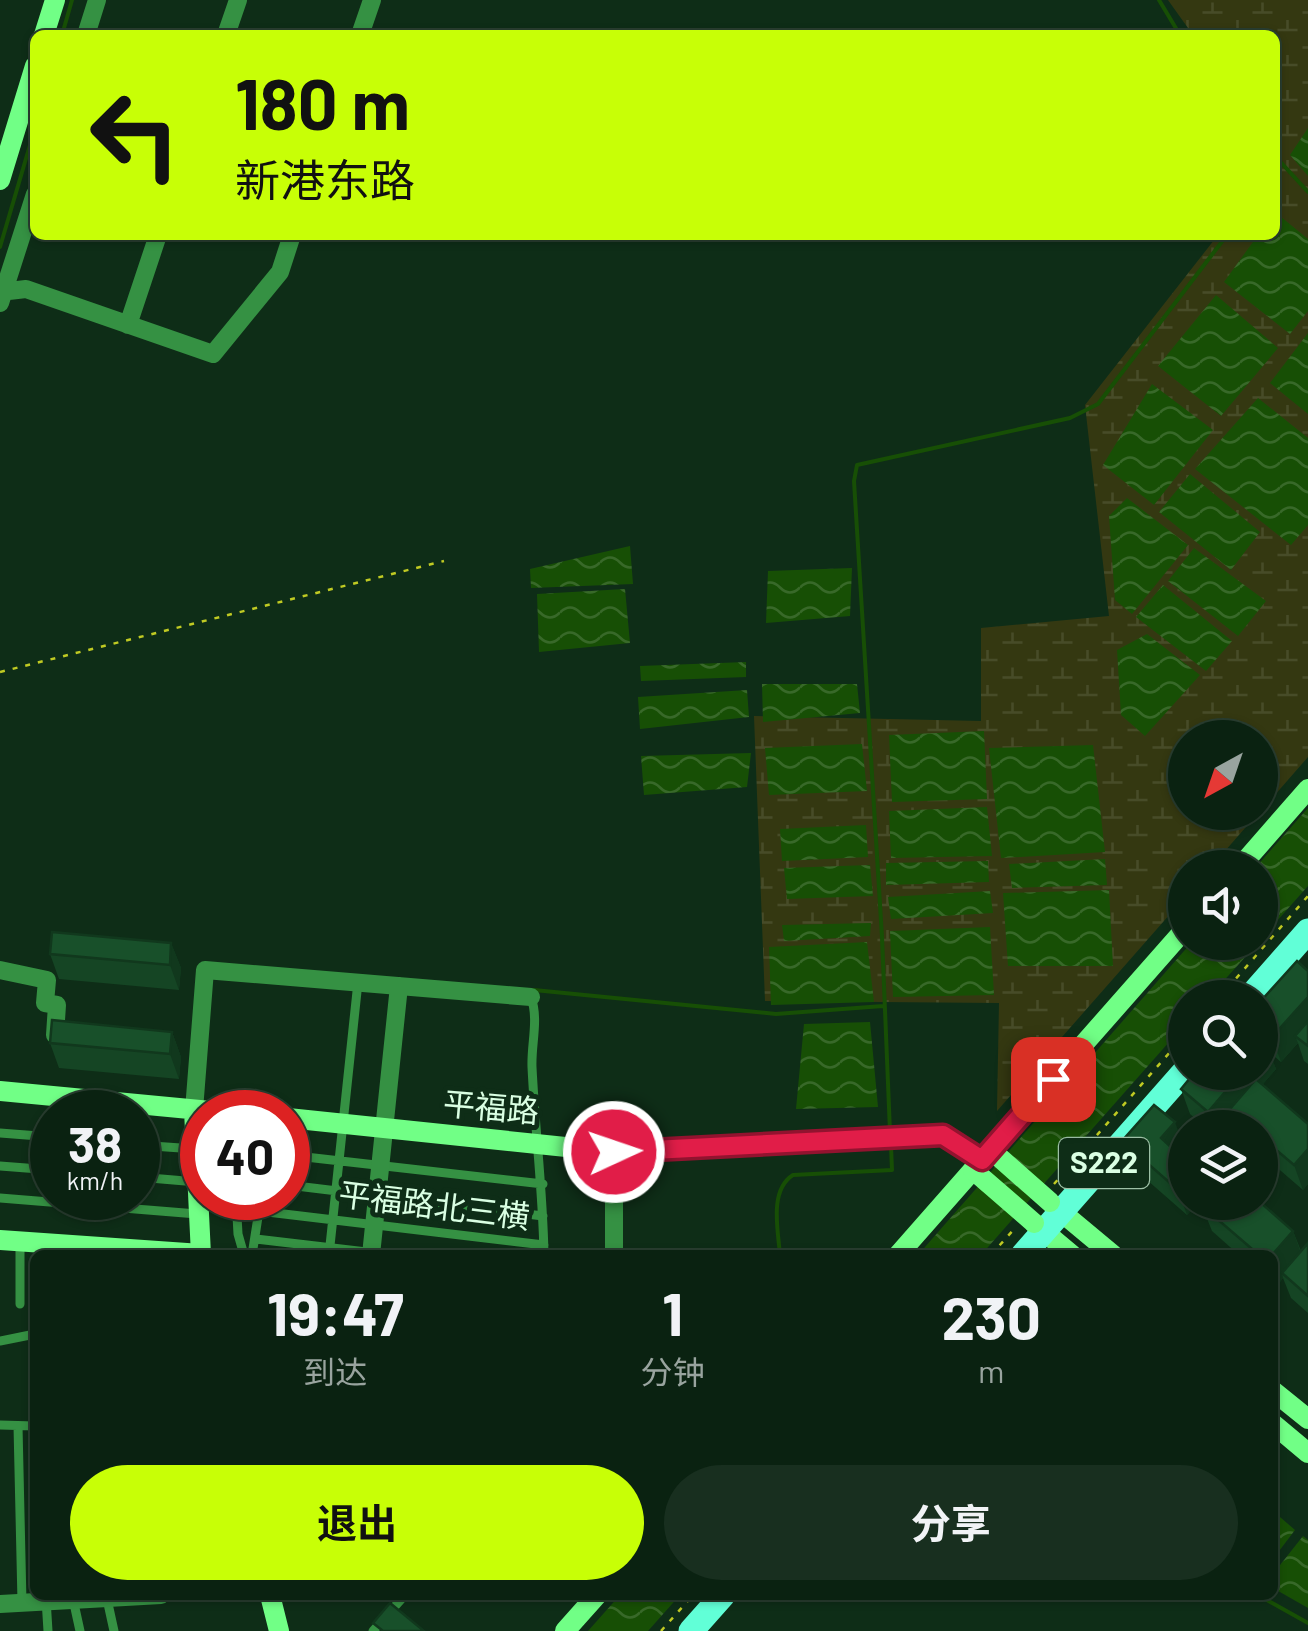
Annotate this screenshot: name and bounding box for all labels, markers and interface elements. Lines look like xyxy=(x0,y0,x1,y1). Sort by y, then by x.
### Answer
text: 180 m xyxy=(235,60,410,144)
icon: left xyxy=(70,70,200,200)
text: 新港东路 xyxy=(235,152,415,206)
north arrow xyxy=(1168,720,1278,830)
map controls xyxy=(1168,720,1278,1220)
button: sound xyxy=(1168,850,1278,960)
button: search xyxy=(1168,980,1278,1090)
pin xyxy=(1011,1037,1096,1122)
icon: arrive xyxy=(1026,1052,1081,1107)
street label: 平福路 xyxy=(442,1083,541,1129)
speed limit sign: 40 xyxy=(180,1090,310,1220)
position arrow xyxy=(562,1100,666,1204)
button: layers xyxy=(1168,1110,1278,1220)
text: 38 xyxy=(68,1113,122,1173)
road number: S222 xyxy=(1059,1138,1149,1188)
text: km/h xyxy=(67,1165,123,1195)
street label: 平福路北三横 xyxy=(337,1173,532,1235)
text: 19:47 xyxy=(267,1276,404,1348)
text: 1 xyxy=(662,1276,683,1348)
text: 230 xyxy=(942,1280,1041,1352)
text: m xyxy=(978,1351,1005,1389)
text: 到达 xyxy=(303,1352,367,1390)
text: 分钟 xyxy=(641,1352,705,1390)
button: 退出 xyxy=(70,1465,644,1580)
button: 分享 xyxy=(664,1465,1238,1580)

